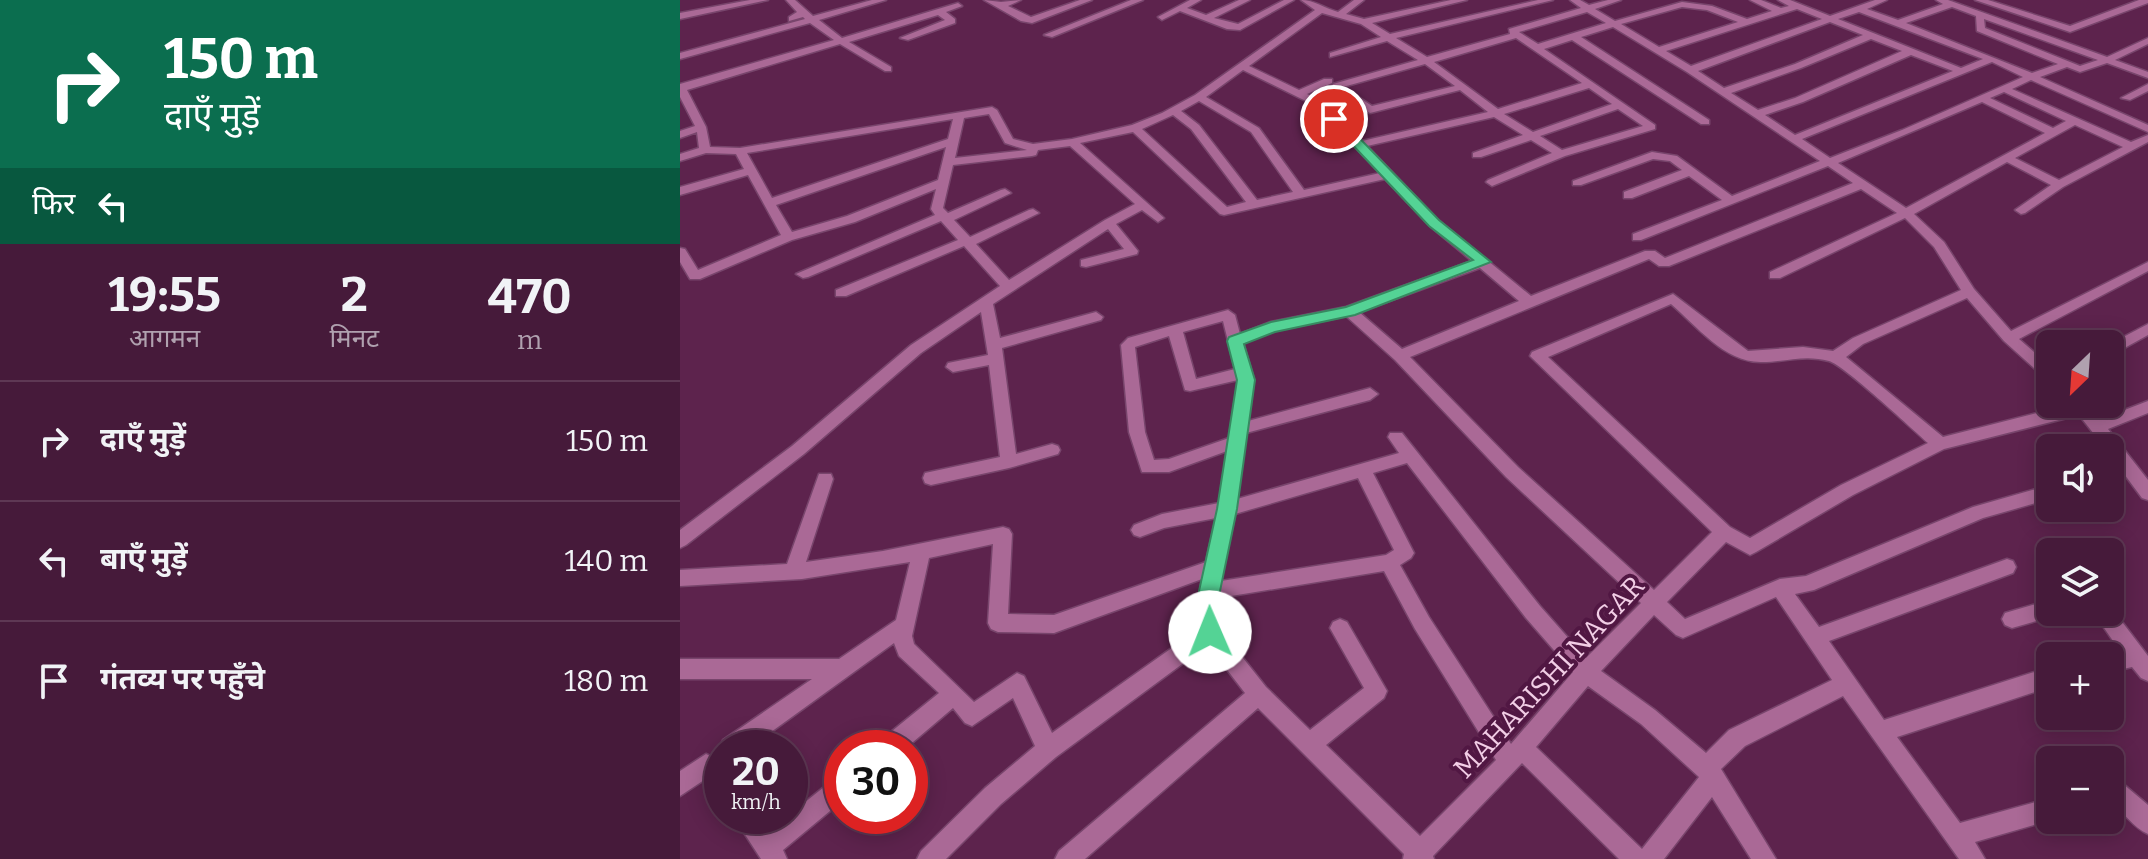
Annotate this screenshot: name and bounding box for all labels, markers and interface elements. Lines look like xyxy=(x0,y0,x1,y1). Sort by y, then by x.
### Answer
text: 150 m xyxy=(164,26,318,93)
icon: right xyxy=(32,32,136,136)
pin xyxy=(1300,85,1368,153)
text: दाएँ मुड़ें xyxy=(164,94,260,138)
icon: arrive xyxy=(1312,97,1356,141)
icon: left xyxy=(91,184,135,228)
text: फिर xyxy=(32,186,75,222)
text: 19:55 xyxy=(108,266,221,324)
text: 2 xyxy=(341,266,368,324)
text: 470 xyxy=(487,268,572,326)
text: आगमन xyxy=(129,323,200,354)
text: मिनट xyxy=(329,323,379,354)
text: m xyxy=(517,325,542,356)
north arrow xyxy=(2036,330,2124,418)
map controls xyxy=(2036,330,2124,834)
icon: right xyxy=(32,419,76,463)
text: दाएँ मुड़ें xyxy=(100,421,186,457)
text: 150 m xyxy=(566,423,648,459)
button: sound xyxy=(2036,434,2124,522)
button: layers xyxy=(2036,538,2124,626)
icon: left xyxy=(32,539,76,583)
text: बाएँ मुड़ें xyxy=(100,541,188,577)
text: 140 m xyxy=(564,543,648,579)
street label: MAHARISHI NAGAR xyxy=(1447,569,1651,785)
position arrow xyxy=(1168,590,1252,674)
button: + xyxy=(2036,642,2124,730)
icon: arrive xyxy=(32,659,76,703)
text: गंतव्य पर पहुँचे xyxy=(100,661,265,697)
text: 180 m xyxy=(564,663,648,699)
speed limit sign: 30 xyxy=(824,730,928,834)
button: − xyxy=(2036,746,2124,834)
text: 20 xyxy=(732,748,780,796)
text: km/h xyxy=(731,790,781,814)

